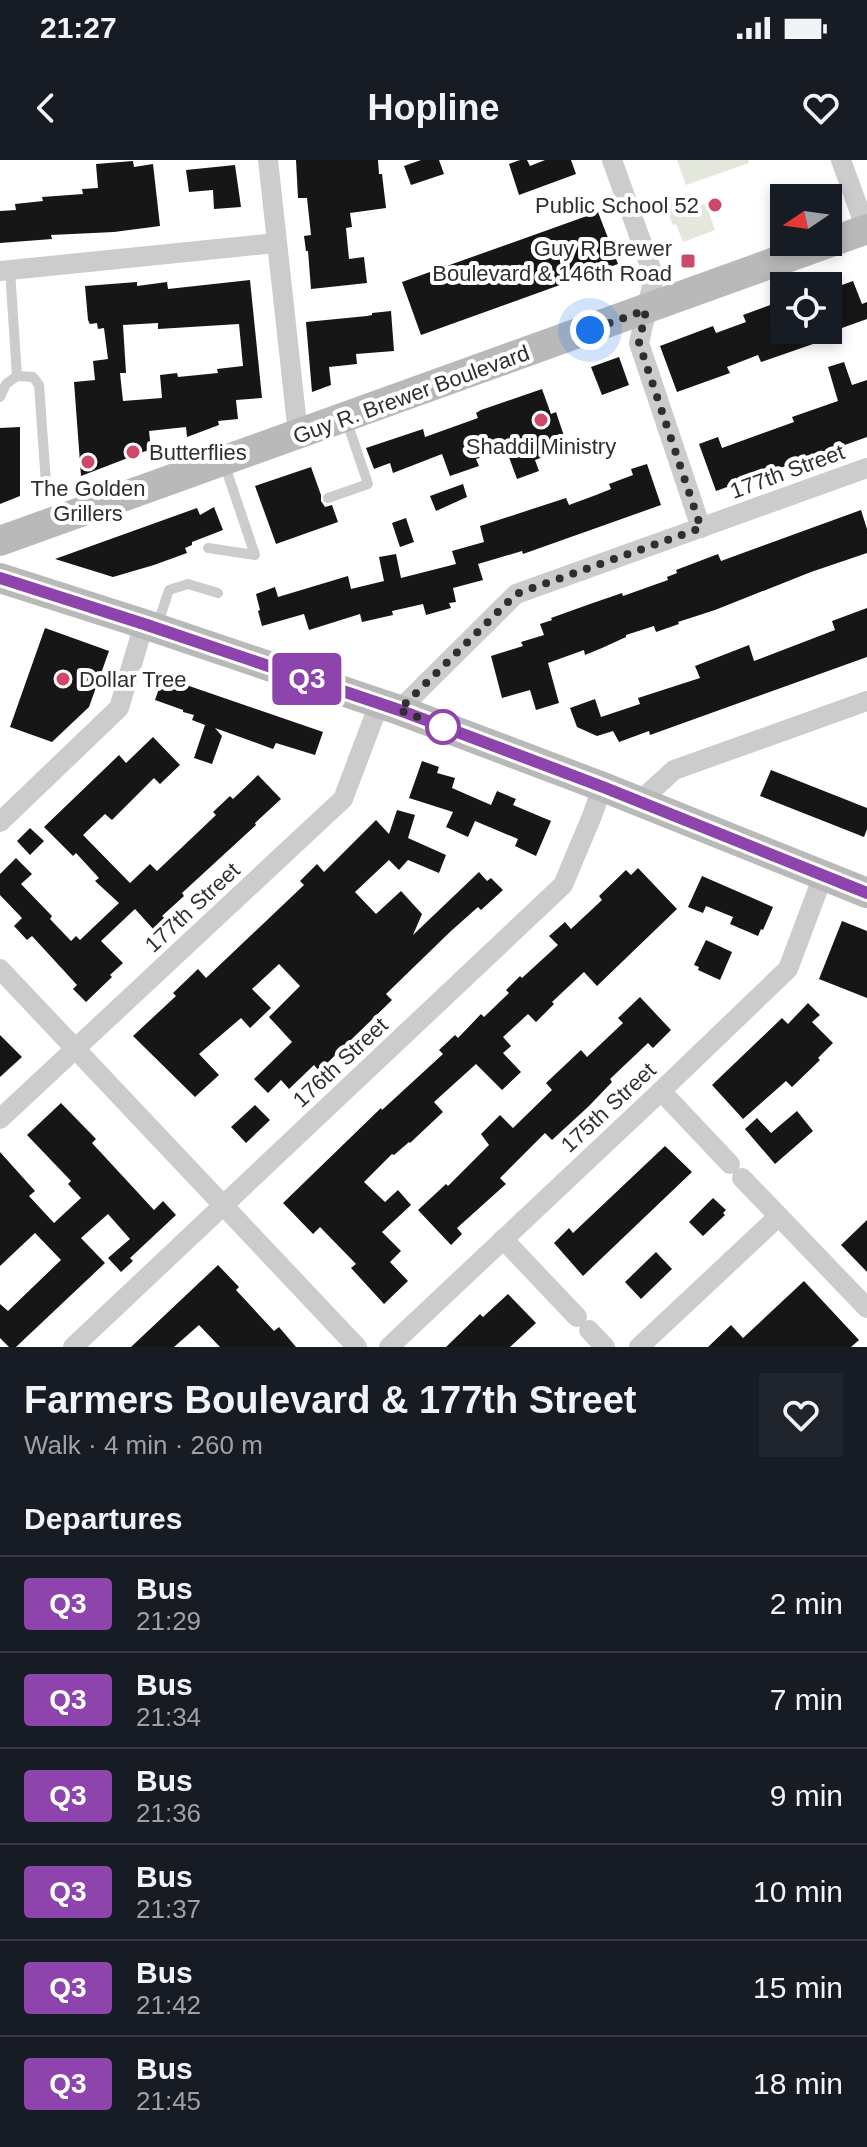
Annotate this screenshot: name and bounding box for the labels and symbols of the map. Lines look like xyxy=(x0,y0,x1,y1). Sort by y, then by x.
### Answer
north arrow xyxy=(770,184,842,256)
place label: Public School 52 xyxy=(535,193,699,218)
marker: Public School 52 xyxy=(706,196,724,214)
place label: Guy R Brewer Boulevard & 146th Road xyxy=(432,236,672,286)
marker: Guy R Brewer Boulevard & 146th Road xyxy=(679,252,697,270)
your location xyxy=(570,310,610,350)
street label: Guy R. Brewer Boulevard xyxy=(290,340,533,449)
marker: Shaddi Ministry xyxy=(532,411,550,429)
place label: Shaddi Ministry xyxy=(466,434,616,459)
street label: 177th Street xyxy=(727,439,848,504)
place label: Butterflies xyxy=(149,440,247,465)
marker: Butterflies xyxy=(124,443,142,461)
marker: The Golden Grillers xyxy=(79,453,97,471)
place label: The Golden Grillers xyxy=(31,476,145,526)
line badge: Q3 xyxy=(271,653,343,705)
place label: Dollar Tree xyxy=(79,667,187,692)
marker: Dollar Tree xyxy=(54,670,72,688)
unlabelled marker xyxy=(426,710,460,744)
street label: 177th Street xyxy=(140,857,245,957)
street label: 176th Street xyxy=(288,1012,393,1112)
street label: 175th Street xyxy=(556,1057,661,1157)

